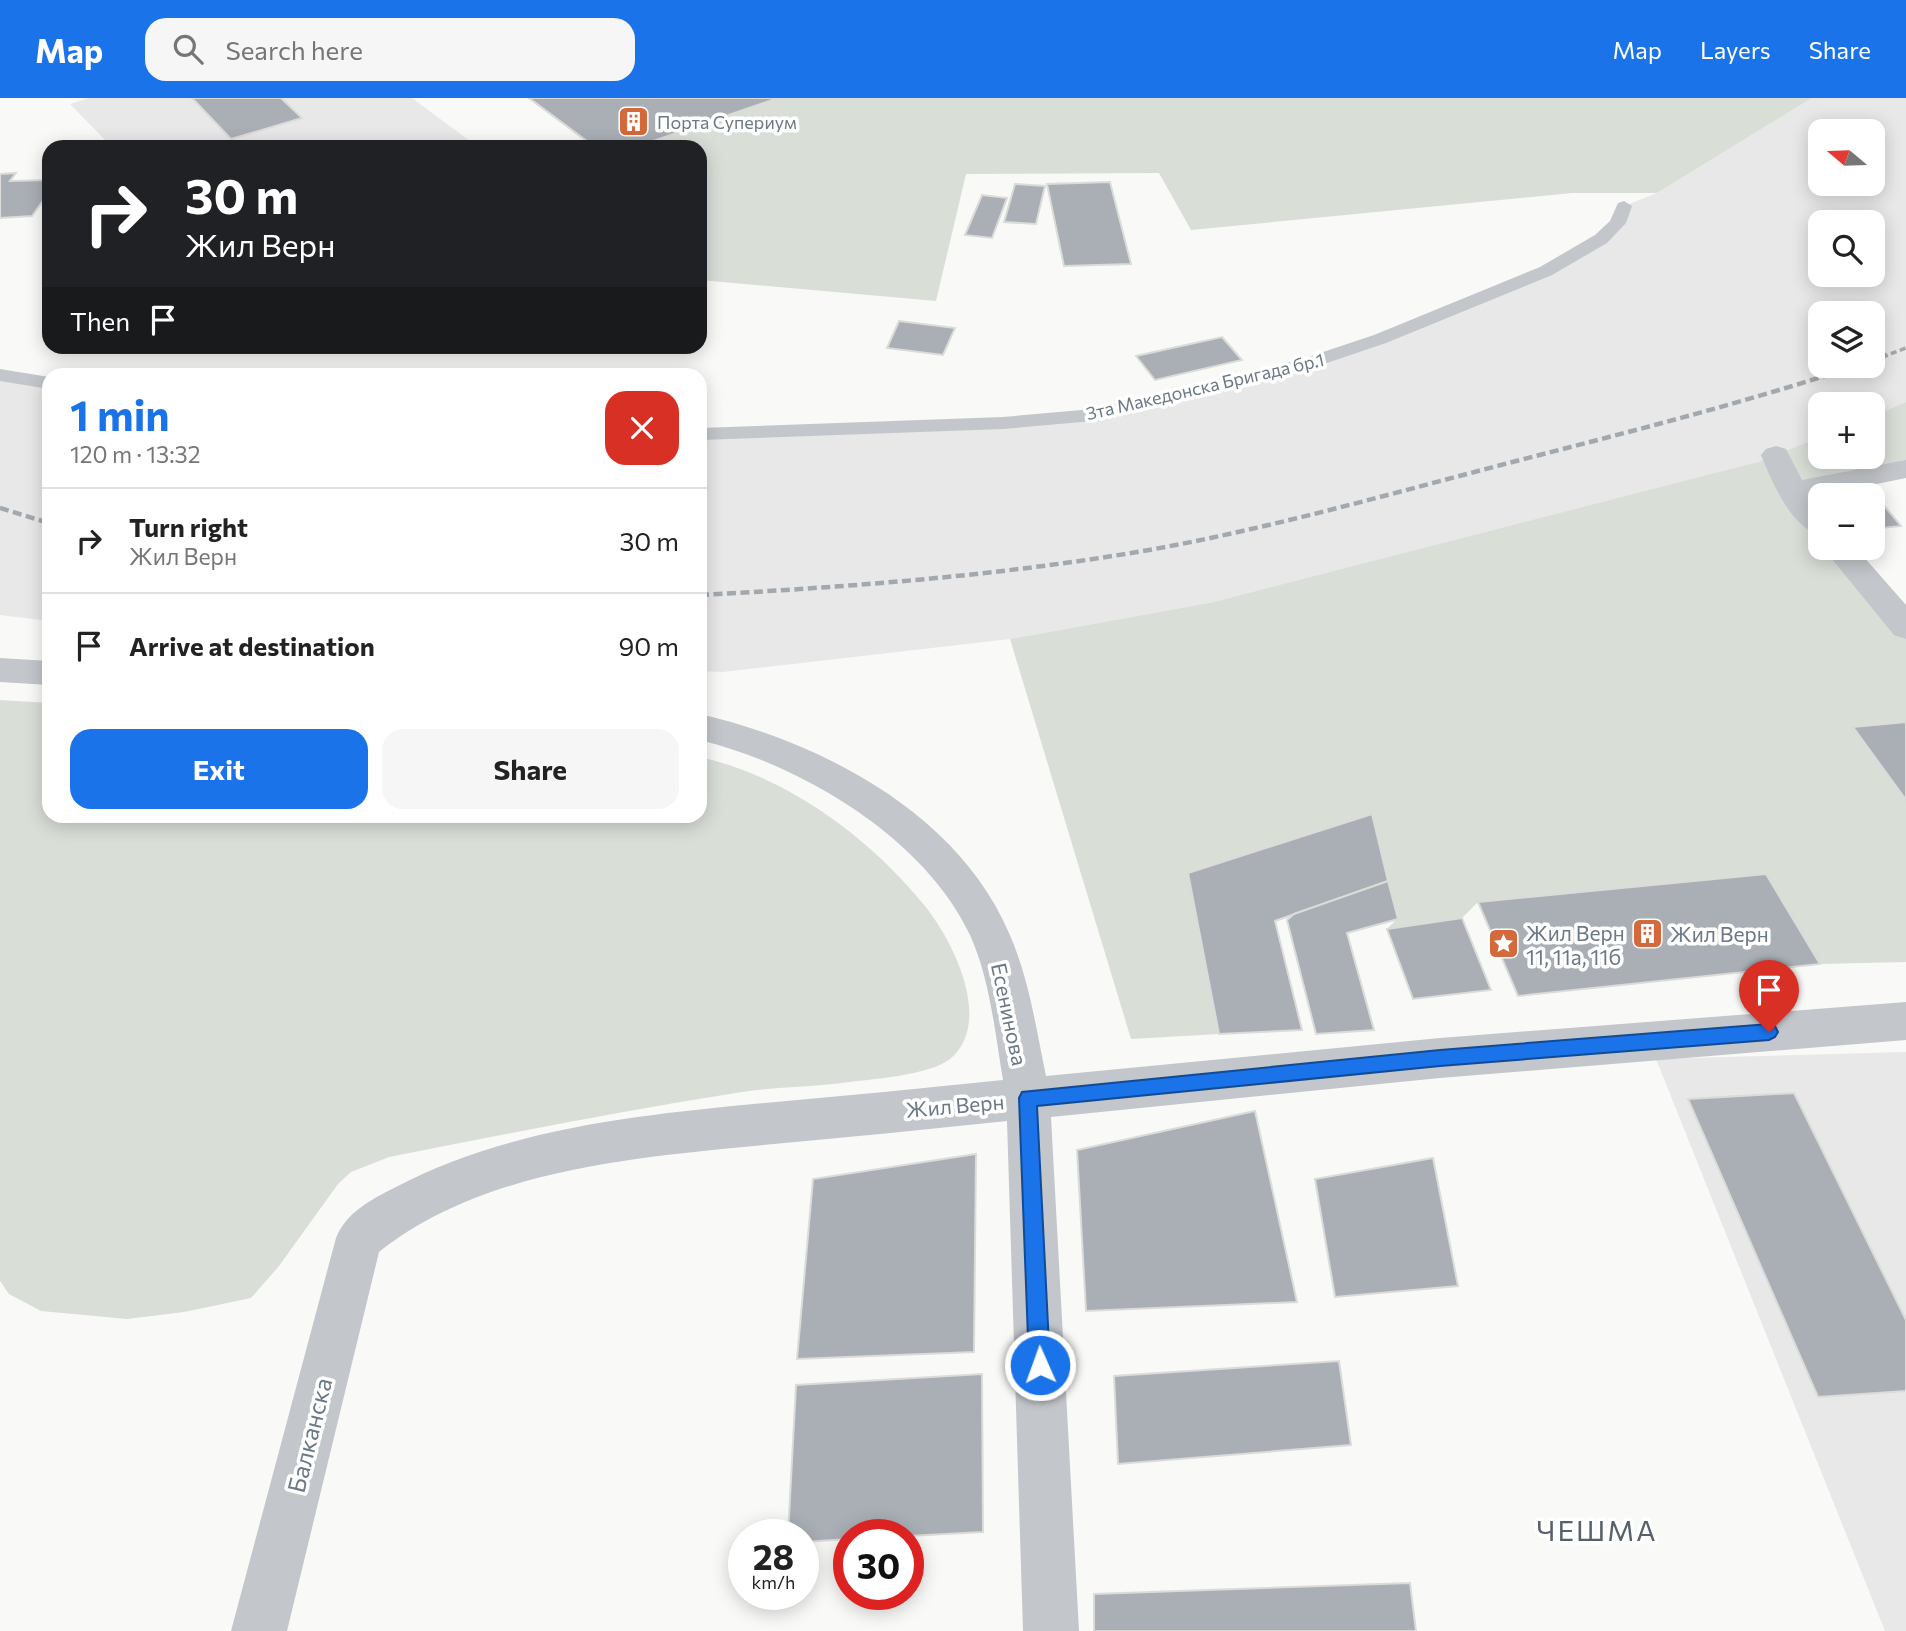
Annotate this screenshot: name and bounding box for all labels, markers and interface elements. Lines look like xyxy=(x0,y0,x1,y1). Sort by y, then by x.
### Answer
search box xyxy=(145,18,635,81)
text: Map xyxy=(35,29,103,70)
icon: search xyxy=(169,30,207,68)
text: Search here xyxy=(225,34,363,65)
text: Map xyxy=(1613,35,1662,64)
text: Layers xyxy=(1700,35,1771,64)
text: Share xyxy=(1809,35,1871,64)
building icon: Порта Супериум xyxy=(617,105,651,139)
place label: Порта Супериум xyxy=(657,111,797,133)
north arrow xyxy=(1808,119,1885,196)
map controls xyxy=(1808,119,1885,560)
text: 30 m xyxy=(185,164,298,224)
icon: right xyxy=(70,168,161,259)
button: search xyxy=(1808,210,1885,287)
text: Жил Верн xyxy=(185,224,335,264)
icon: arrive xyxy=(144,301,182,339)
button: layers xyxy=(1808,301,1885,378)
text: Then xyxy=(70,305,130,336)
street label: 3та Македонска Бригада бр.1 xyxy=(1084,348,1326,424)
text: 1 min xyxy=(70,388,170,440)
button: close xyxy=(605,391,679,465)
button: + xyxy=(1808,392,1885,469)
text: 120 m · 13:32 xyxy=(70,440,200,468)
button: − xyxy=(1808,483,1885,560)
text: Turn right xyxy=(129,511,248,542)
icon: right xyxy=(70,522,108,560)
text: 30 m xyxy=(620,525,679,556)
text: Жил Верн xyxy=(129,542,237,570)
icon: arrive xyxy=(70,627,108,665)
text: Arrive at destination xyxy=(129,630,375,661)
text: 90 m xyxy=(619,630,679,661)
button: Exit xyxy=(70,729,368,809)
button: Share xyxy=(382,729,679,809)
building icon: Жил Верн xyxy=(1630,916,1664,950)
place label: Жил Верн 11, 11а, 11б xyxy=(1526,920,1625,969)
place label: Жил Верн xyxy=(1670,921,1769,946)
place icon: Жил Верн 11, 11а, 11б xyxy=(1486,927,1520,961)
street label: Есенинова xyxy=(987,960,1033,1068)
pin xyxy=(1739,960,1799,1032)
icon: arrive xyxy=(1750,971,1788,1009)
street label: Жил Верн xyxy=(905,1088,1005,1122)
position arrow xyxy=(1003,1328,1077,1402)
street label: Балканска xyxy=(281,1375,337,1495)
district label: ЧЕШМА xyxy=(1537,1513,1657,1547)
speed limit sign: 30 xyxy=(833,1519,924,1610)
text: 28 xyxy=(753,1534,794,1577)
text: km/h xyxy=(752,1571,795,1593)

